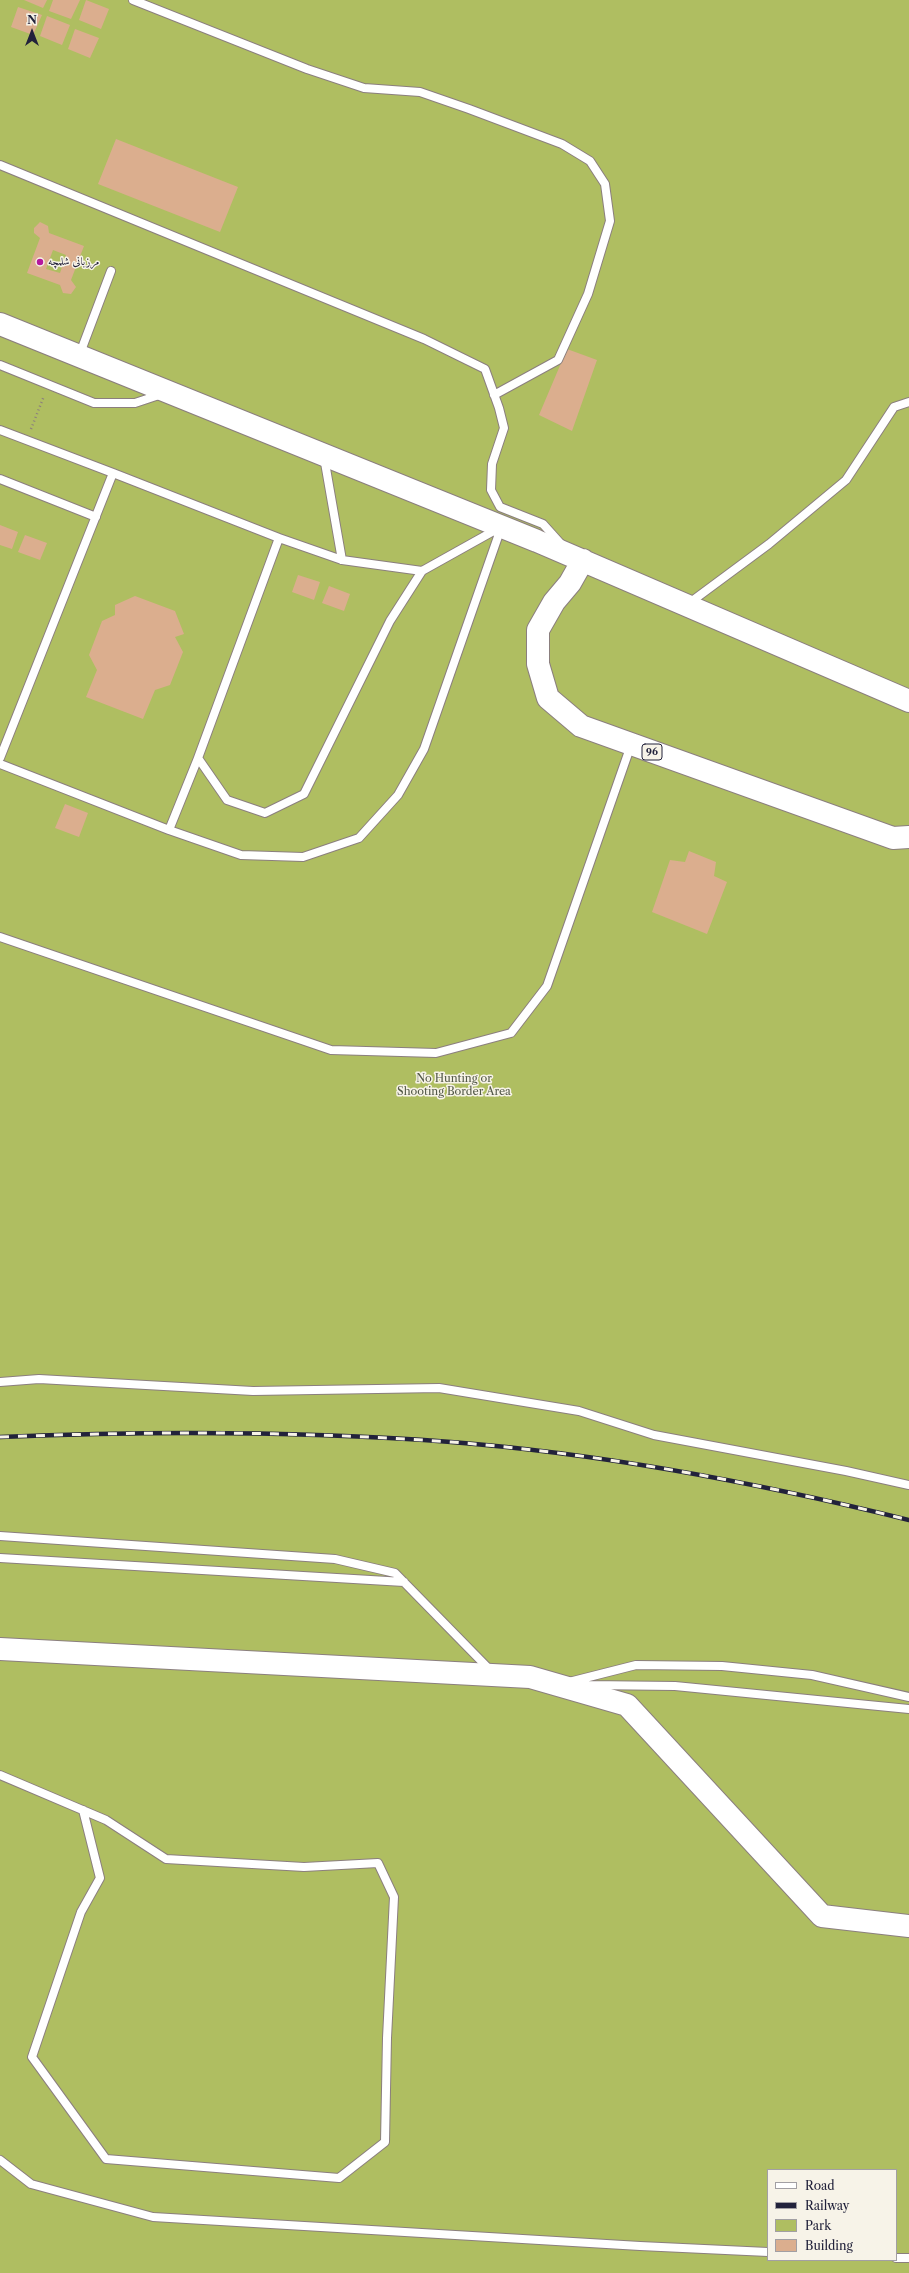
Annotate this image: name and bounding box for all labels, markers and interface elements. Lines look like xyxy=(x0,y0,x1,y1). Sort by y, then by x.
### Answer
north arrow xyxy=(12,12,52,52)
text: N xyxy=(27,13,37,27)
place label: مرزبانی شلمچه xyxy=(48,255,99,269)
marker: مرزبانی شلمچه xyxy=(35,257,45,267)
road number: 96 xyxy=(642,744,662,760)
park label: No Hunting or Shooting Border Area xyxy=(397,1072,511,1098)
legend xyxy=(767,2169,897,2261)
text: Road xyxy=(805,2178,835,2193)
text: Railway xyxy=(805,2198,850,2213)
text: Park xyxy=(805,2218,831,2233)
text: Building xyxy=(805,2238,853,2253)

